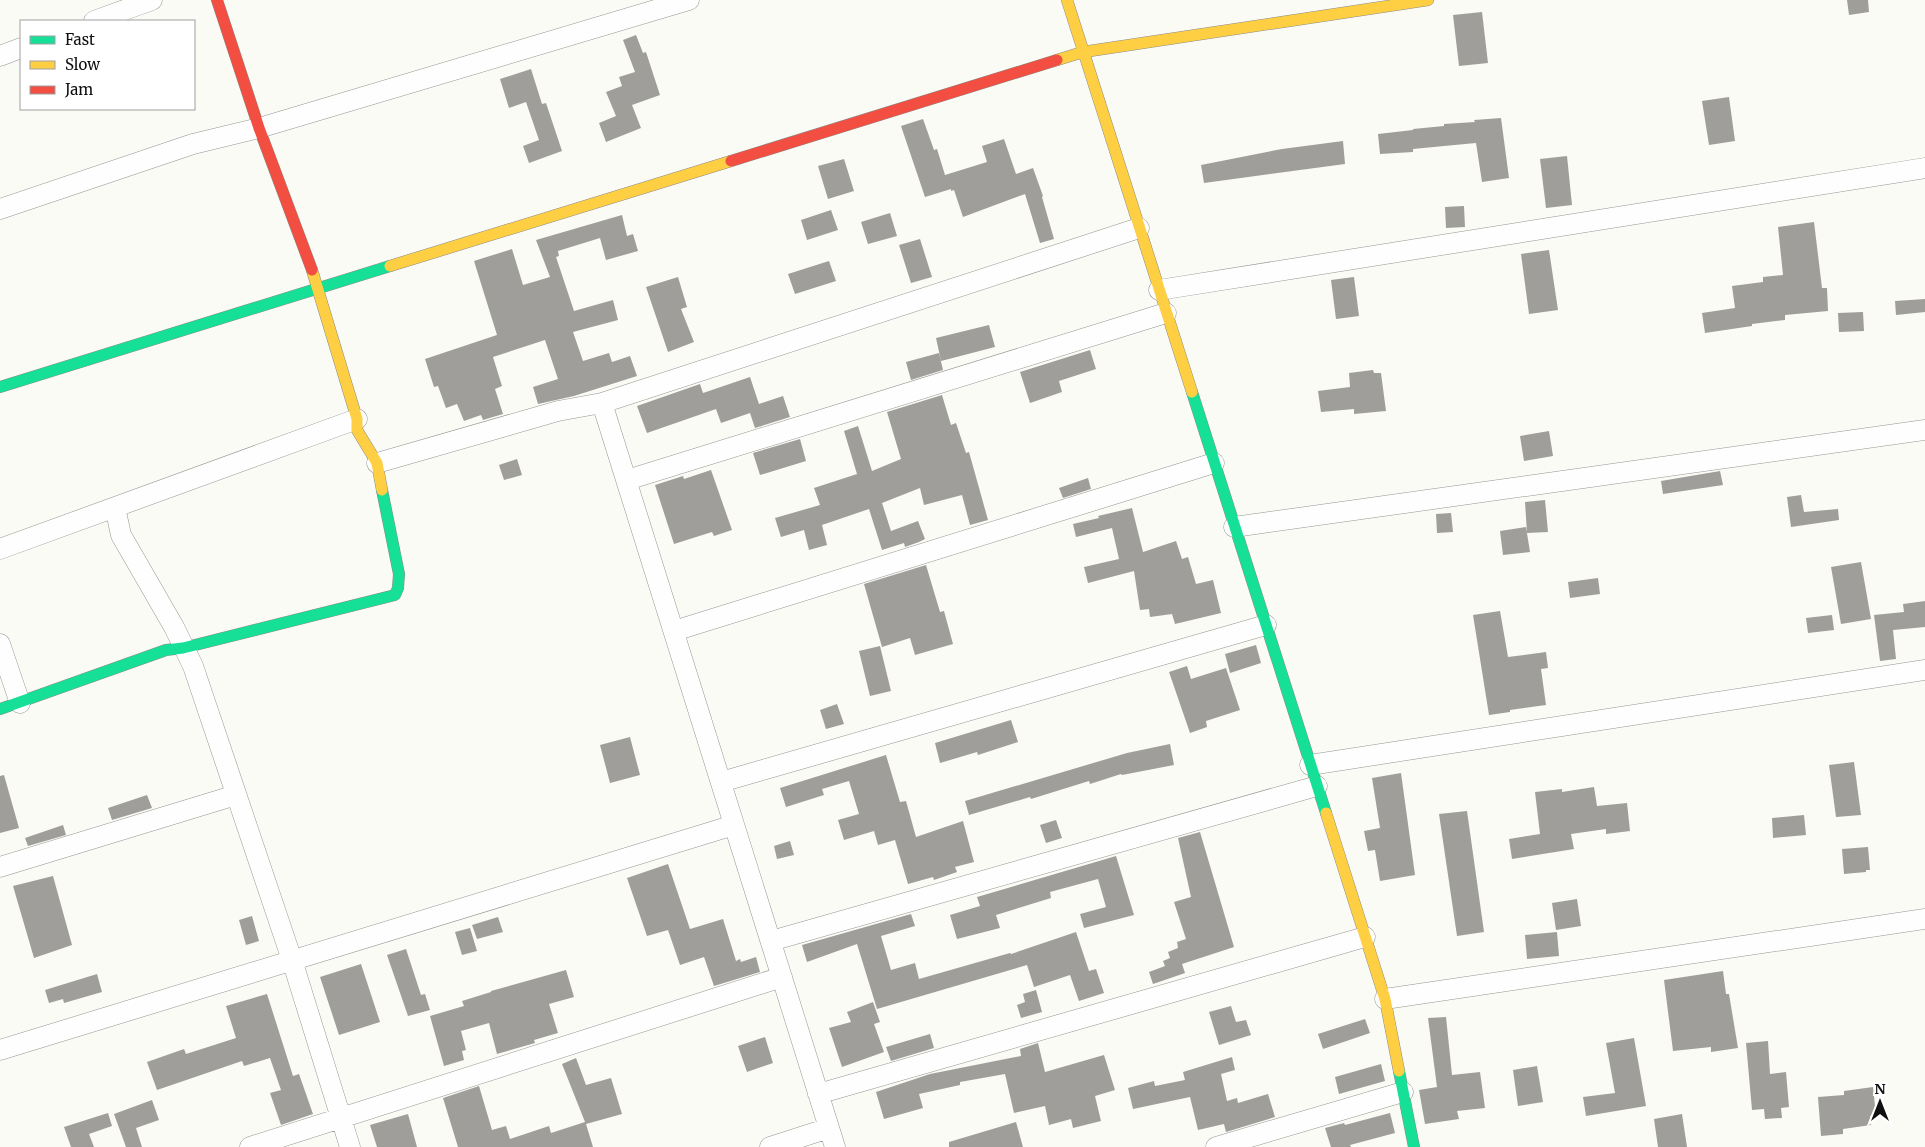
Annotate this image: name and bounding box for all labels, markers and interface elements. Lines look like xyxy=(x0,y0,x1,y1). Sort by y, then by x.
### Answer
legend xyxy=(20,20,195,110)
text: Fast xyxy=(65,30,95,49)
text: Slow xyxy=(65,55,100,74)
text: Jam xyxy=(64,80,93,99)
north arrow xyxy=(1855,1077,1905,1127)
text: N xyxy=(1874,1080,1886,1098)

